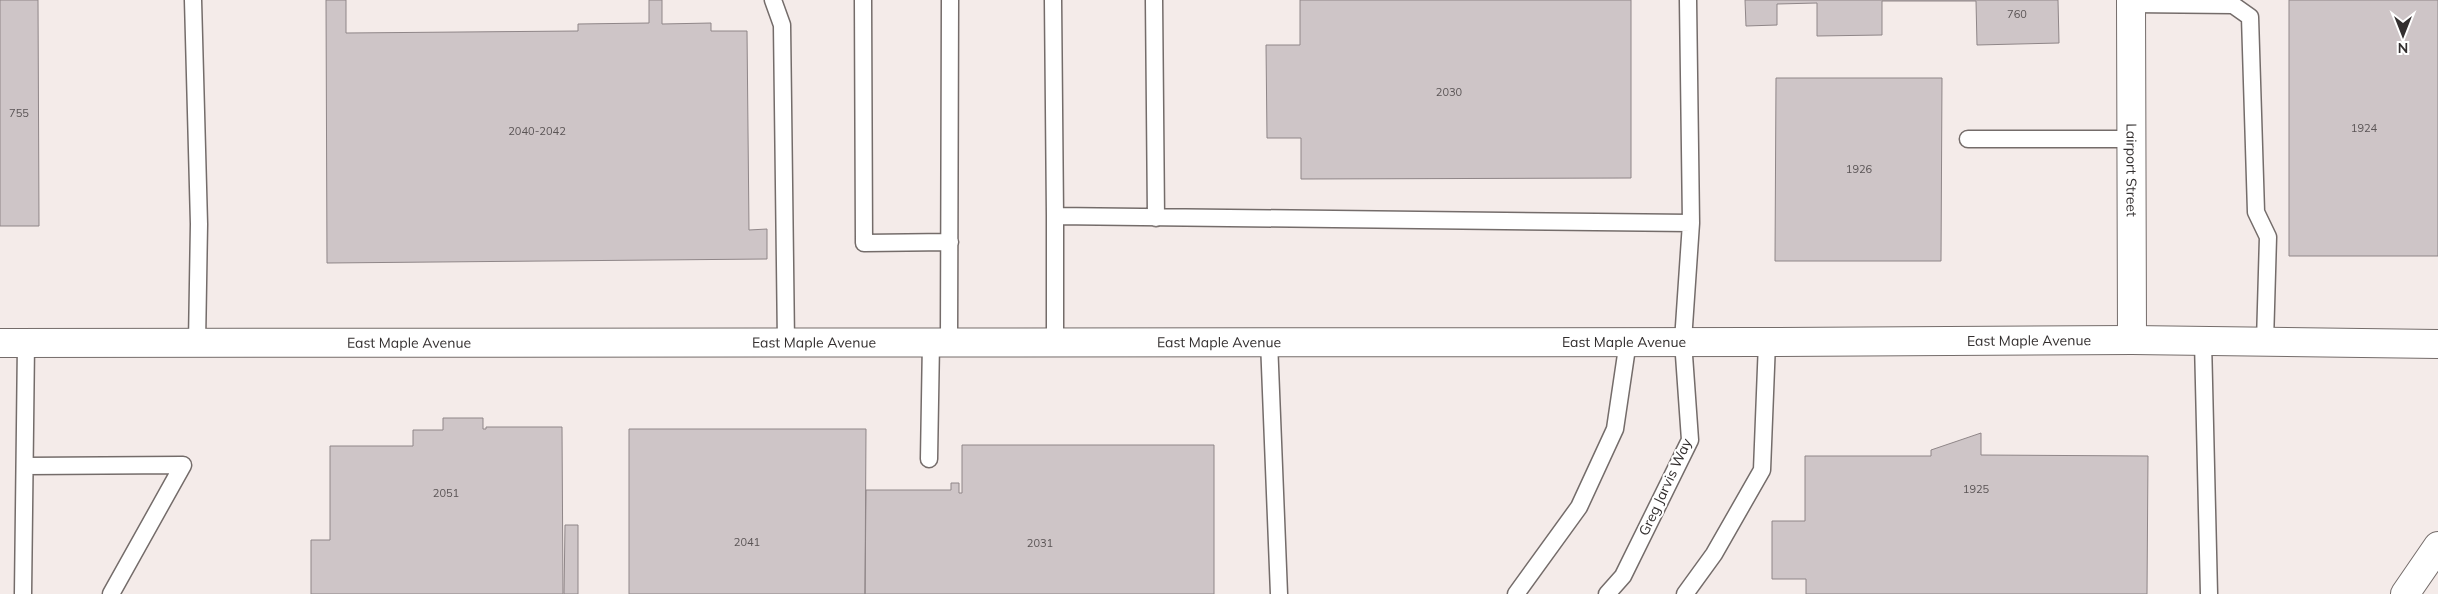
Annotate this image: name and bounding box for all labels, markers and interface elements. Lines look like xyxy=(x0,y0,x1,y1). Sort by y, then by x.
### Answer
house number: 760 xyxy=(2007,7,2027,21)
north arrow xyxy=(2378,10,2428,60)
text: N xyxy=(2398,39,2408,57)
house number: 2030 xyxy=(1436,85,1463,99)
house number: 755 xyxy=(9,106,29,120)
house number: 1924 xyxy=(2351,121,2378,135)
street label: Lairport Street xyxy=(2122,123,2141,217)
house number: 2040-2042 xyxy=(508,124,566,138)
house number: 1926 xyxy=(1846,162,1873,176)
street label: East Maple Avenue xyxy=(1967,331,2091,350)
street label: East Maple Avenue xyxy=(1157,333,1281,351)
street label: East Maple Avenue xyxy=(1562,333,1686,351)
street label: East Maple Avenue xyxy=(347,334,471,352)
street label: East Maple Avenue xyxy=(752,334,876,352)
street label: Greg Jarvis Way xyxy=(1635,435,1696,539)
house number: 1925 xyxy=(1963,482,1990,496)
house number: 2051 xyxy=(433,486,459,500)
house number: 2041 xyxy=(734,535,760,549)
house number: 2031 xyxy=(1027,536,1053,550)

